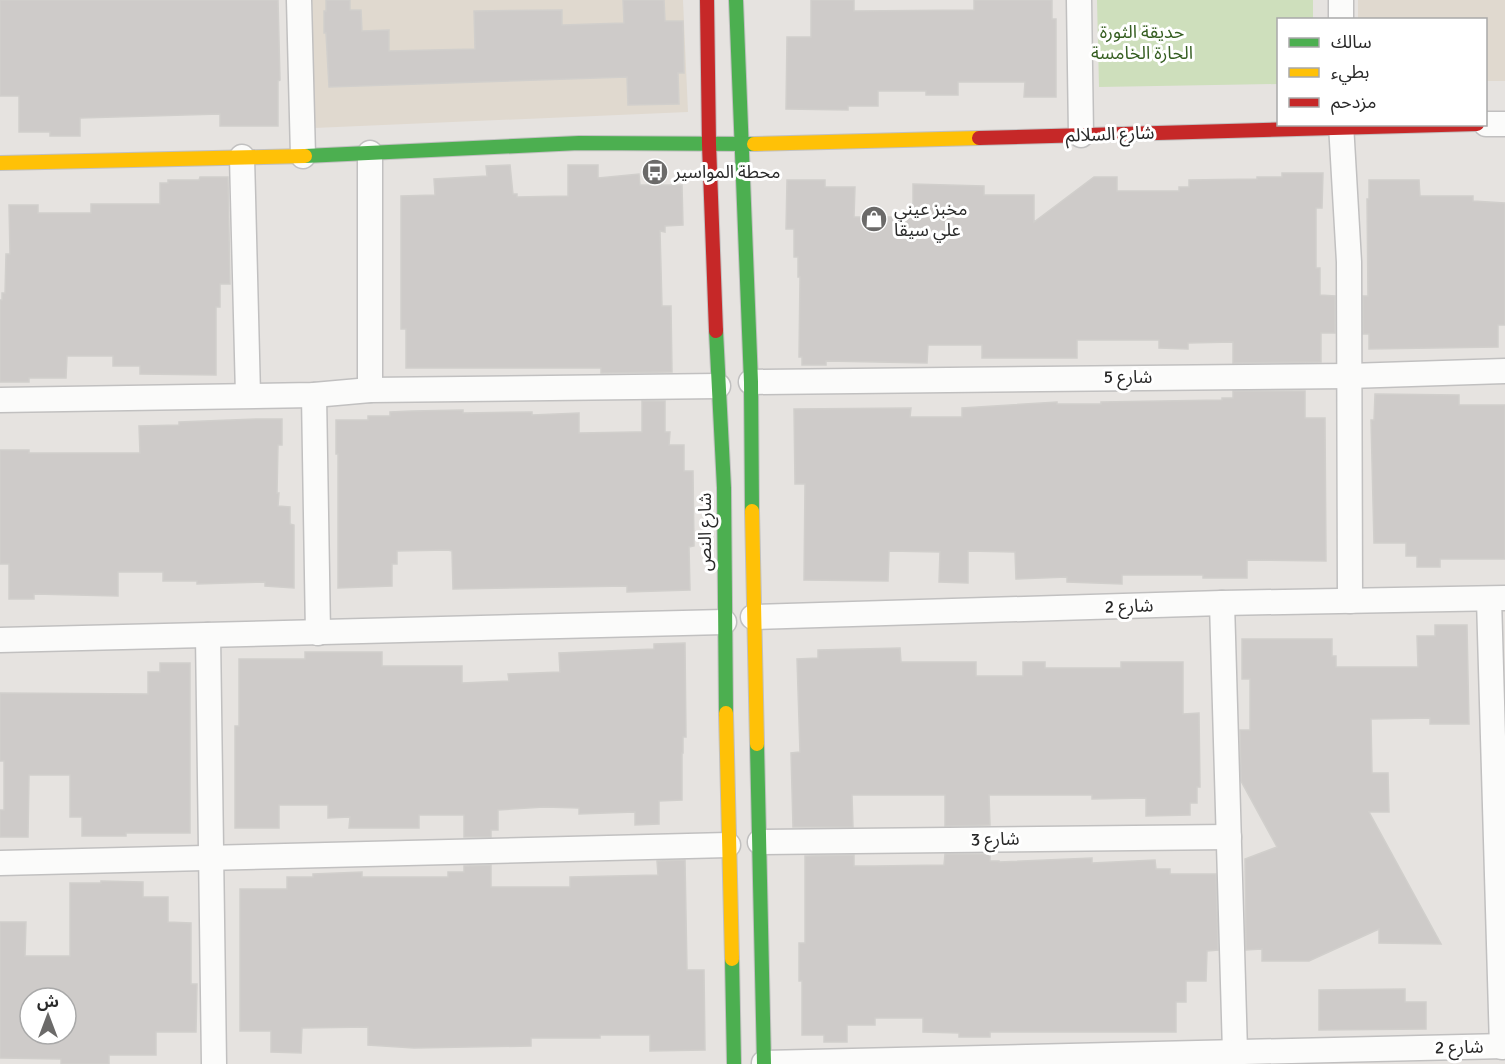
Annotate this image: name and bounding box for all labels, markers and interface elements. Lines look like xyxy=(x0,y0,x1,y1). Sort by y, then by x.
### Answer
legend xyxy=(1277,18,1487,126)
park label: حديقة الثورة الحارة الخامسة xyxy=(1091,21,1193,64)
text: سالك xyxy=(1331,31,1372,53)
text: بطيء xyxy=(1331,61,1369,85)
text: مزدحم xyxy=(1331,91,1376,115)
street label: شارع السلالم xyxy=(1065,121,1155,150)
bus stop icon: محطة المواسير xyxy=(640,157,670,187)
place label: محطة المواسير xyxy=(673,161,781,183)
place label: مخبز عيني علي سيقا xyxy=(894,198,967,243)
shop icon: مخبز عيني علي سيقا xyxy=(859,204,889,234)
street label: شارع 5 xyxy=(1104,366,1152,391)
street label: شارع النص xyxy=(694,493,719,571)
street label: شارع 2 xyxy=(1104,594,1154,621)
street label: شارع 3 xyxy=(970,828,1020,853)
north arrow xyxy=(18,986,78,1046)
text: ش xyxy=(37,992,59,1012)
street label: شارع 2 xyxy=(1434,1036,1484,1061)

